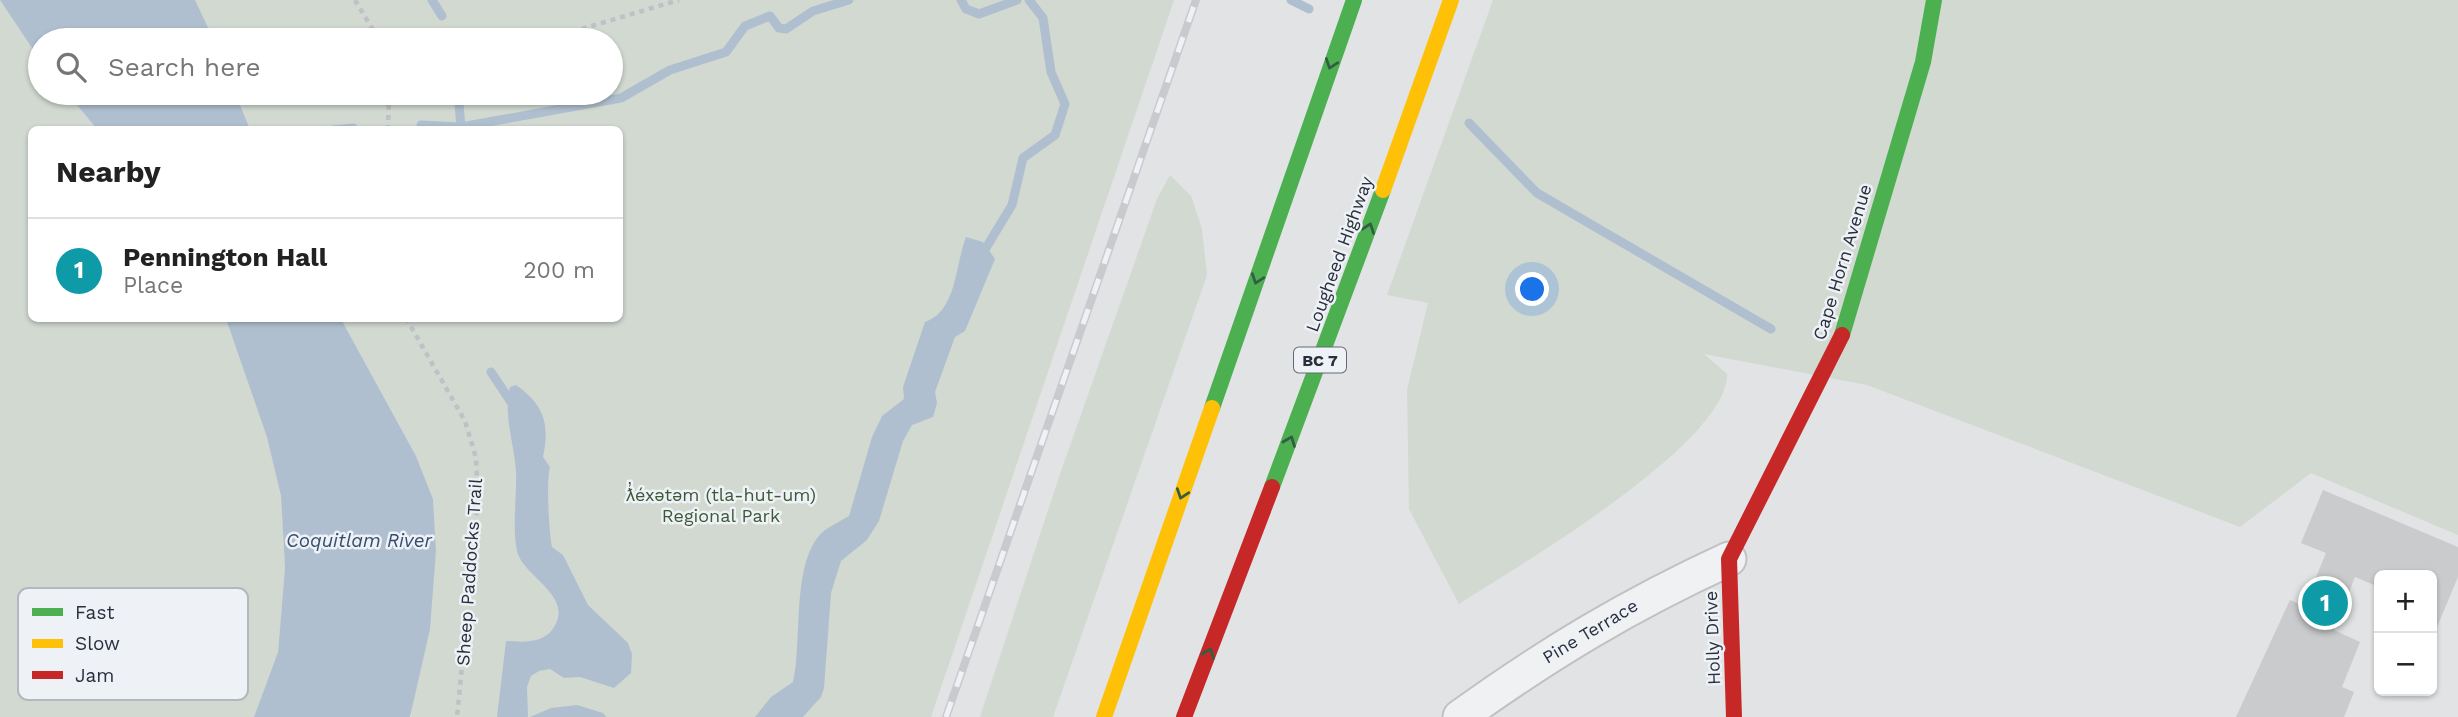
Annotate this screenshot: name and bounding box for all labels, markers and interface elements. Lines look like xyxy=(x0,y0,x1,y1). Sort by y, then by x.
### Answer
search box xyxy=(28,28,623,105)
icon: search xyxy=(52,48,90,86)
text: Search here xyxy=(108,52,260,82)
one-way arrow xyxy=(1326,58,1340,70)
text: Nearby xyxy=(56,154,161,189)
street label: Lougheed Highway xyxy=(1301,173,1377,335)
street label: Cape Horn Avenue xyxy=(1808,182,1876,342)
one-way arrow xyxy=(1361,222,1375,234)
text: Pennington Hall xyxy=(123,242,327,272)
text: 1 xyxy=(74,257,84,284)
text: 200 m xyxy=(523,257,595,284)
text: Place xyxy=(123,272,183,299)
your location xyxy=(1515,272,1549,306)
one-way arrow xyxy=(1251,273,1265,285)
road number: BC 7 xyxy=(1294,348,1346,372)
one-way arrow xyxy=(1281,435,1295,447)
street label: Sheep Paddocks Trail xyxy=(452,477,486,666)
park label: ƛ̓éxətəm (tla-hut-um) Regional Park xyxy=(626,482,816,526)
one-way arrow xyxy=(1176,488,1190,500)
water label: Coquitlam River xyxy=(286,529,433,552)
map controls xyxy=(2374,570,2437,696)
button: + xyxy=(2374,570,2437,633)
pin: 1 xyxy=(2302,577,2348,629)
legend xyxy=(18,588,248,700)
street label: Holly Drive xyxy=(1700,591,1724,685)
street label: Pine Terrace xyxy=(1539,594,1641,668)
text: Fast xyxy=(75,601,114,624)
text: Slow xyxy=(75,632,120,655)
button: − xyxy=(2374,633,2437,696)
one-way arrow xyxy=(1200,648,1214,660)
text: Jam xyxy=(75,664,114,687)

